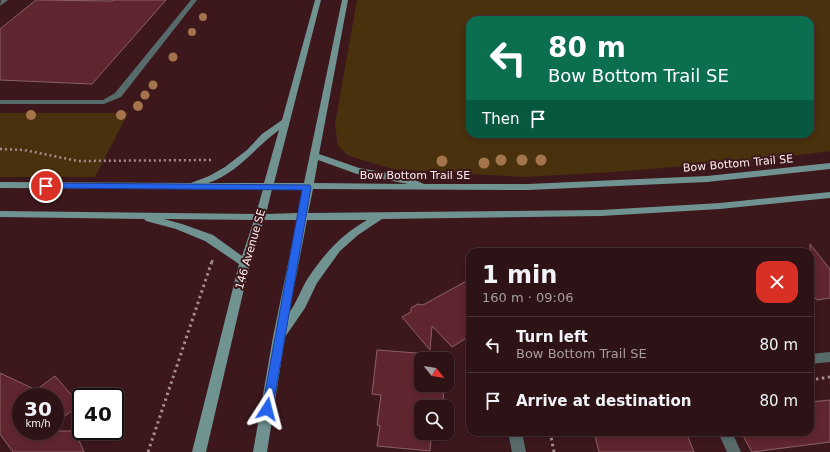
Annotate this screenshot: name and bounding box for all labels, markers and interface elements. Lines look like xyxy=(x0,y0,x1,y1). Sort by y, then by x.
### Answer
text: 80 m xyxy=(548,31,626,64)
icon: left xyxy=(482,32,534,84)
text: Bow Bottom Trail SE xyxy=(548,65,729,86)
icon: arrive xyxy=(527,108,549,130)
text: Then xyxy=(482,110,519,128)
street label: Bow Bottom Trail SE xyxy=(682,152,794,175)
pin xyxy=(29,169,63,203)
street label: Bow Bottom Trail SE xyxy=(360,169,470,182)
icon: arrive xyxy=(35,175,57,197)
street label: 146 Avenue SE xyxy=(233,208,268,291)
text: 1 min xyxy=(482,261,557,289)
button: close xyxy=(756,261,798,303)
text: 160 m · 09:06 xyxy=(482,290,573,305)
text: Turn left xyxy=(516,328,588,346)
icon: left xyxy=(482,334,504,356)
text: 80 m xyxy=(760,336,798,354)
text: Bow Bottom Trail SE xyxy=(516,346,647,361)
north arrow xyxy=(414,352,454,392)
map controls xyxy=(414,352,454,440)
speed limit sign: 40 xyxy=(72,388,124,440)
position arrow xyxy=(246,388,288,430)
icon: arrive xyxy=(482,390,504,412)
text: Arrive at destination xyxy=(516,392,691,410)
text: 80 m xyxy=(760,392,798,410)
text: 30 xyxy=(24,397,52,421)
button: search xyxy=(414,400,454,440)
text: km/h xyxy=(25,418,51,429)

